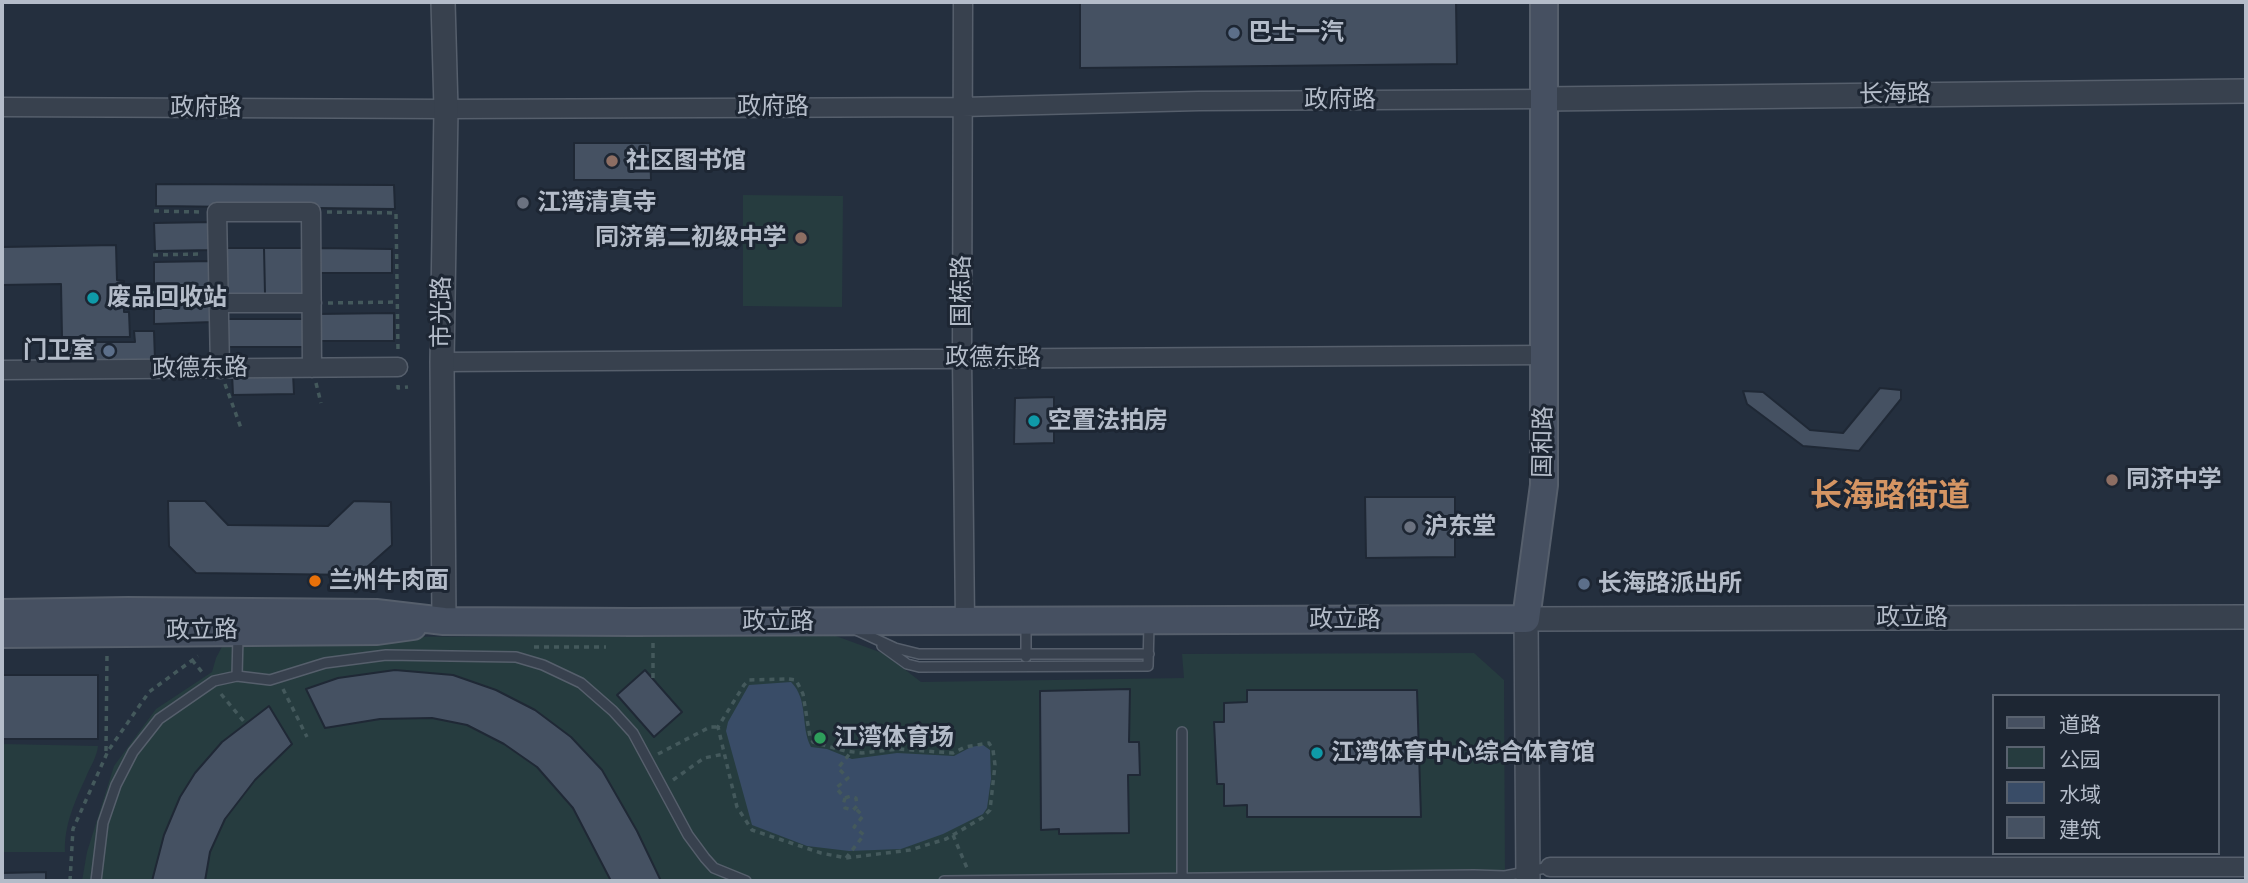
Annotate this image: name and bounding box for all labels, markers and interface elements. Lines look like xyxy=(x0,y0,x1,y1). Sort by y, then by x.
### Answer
place label: 巴士一汽 xyxy=(1248,19,1344,47)
marker: 巴士一汽 xyxy=(1226,25,1242,41)
street label: 长海路 xyxy=(1859,80,1931,110)
street label: 政府路 xyxy=(1304,86,1376,114)
street label: 政府路 xyxy=(737,93,809,121)
street label: 政府路 xyxy=(170,94,242,122)
place label: 社区图书馆 xyxy=(626,147,746,175)
marker: 社区图书馆 xyxy=(604,153,620,169)
place label: 江湾清真寺 xyxy=(537,189,657,217)
marker: 江湾清真寺 xyxy=(515,195,531,211)
place label: 同济第二初级中学 xyxy=(595,224,787,252)
marker: 同济第二初级中学 xyxy=(793,230,809,246)
street label: 国栋路 xyxy=(948,255,976,327)
street label: 市光路 xyxy=(428,276,456,348)
place label: 废品回收站 xyxy=(107,284,227,312)
marker: 废品回收站 xyxy=(85,290,101,306)
place label: 门卫室 xyxy=(23,337,95,365)
marker: 门卫室 xyxy=(101,343,117,359)
street label: 政德东路 xyxy=(945,344,1041,372)
street label: 政德东路 xyxy=(152,354,248,384)
street label: 国和路 xyxy=(1529,406,1559,478)
place label: 空置法拍房 xyxy=(1048,407,1168,435)
marker: 空置法拍房 xyxy=(1026,413,1042,429)
place label: 同济中学 xyxy=(2126,466,2222,494)
marker: 同济中学 xyxy=(2104,472,2120,488)
district label: 长海路街道 xyxy=(1810,478,1970,516)
place label: 沪东堂 xyxy=(1424,513,1496,541)
marker: 沪东堂 xyxy=(1402,519,1418,535)
place label: 兰州牛肉面 xyxy=(329,567,449,595)
place label: 长海路派出所 xyxy=(1598,570,1742,598)
marker: 兰州牛肉面 xyxy=(307,573,323,589)
marker: 长海路派出所 xyxy=(1576,576,1592,592)
street label: 政立路 xyxy=(1876,604,1948,632)
street label: 政立路 xyxy=(1309,606,1381,634)
street label: 政立路 xyxy=(742,608,814,636)
street label: 政立路 xyxy=(166,616,238,646)
legend xyxy=(1993,694,2220,855)
text: 道路 xyxy=(2059,713,2101,736)
place label: 江湾体育场 xyxy=(834,724,954,752)
marker: 江湾体育场 xyxy=(812,730,828,746)
place label: 江湾体育中心综合体育馆 xyxy=(1331,739,1595,767)
marker: 江湾体育中心综合体育馆 xyxy=(1309,745,1325,761)
text: 公园 xyxy=(2059,748,2101,771)
text: 水域 xyxy=(2059,783,2101,806)
text: 建筑 xyxy=(2059,818,2101,841)

